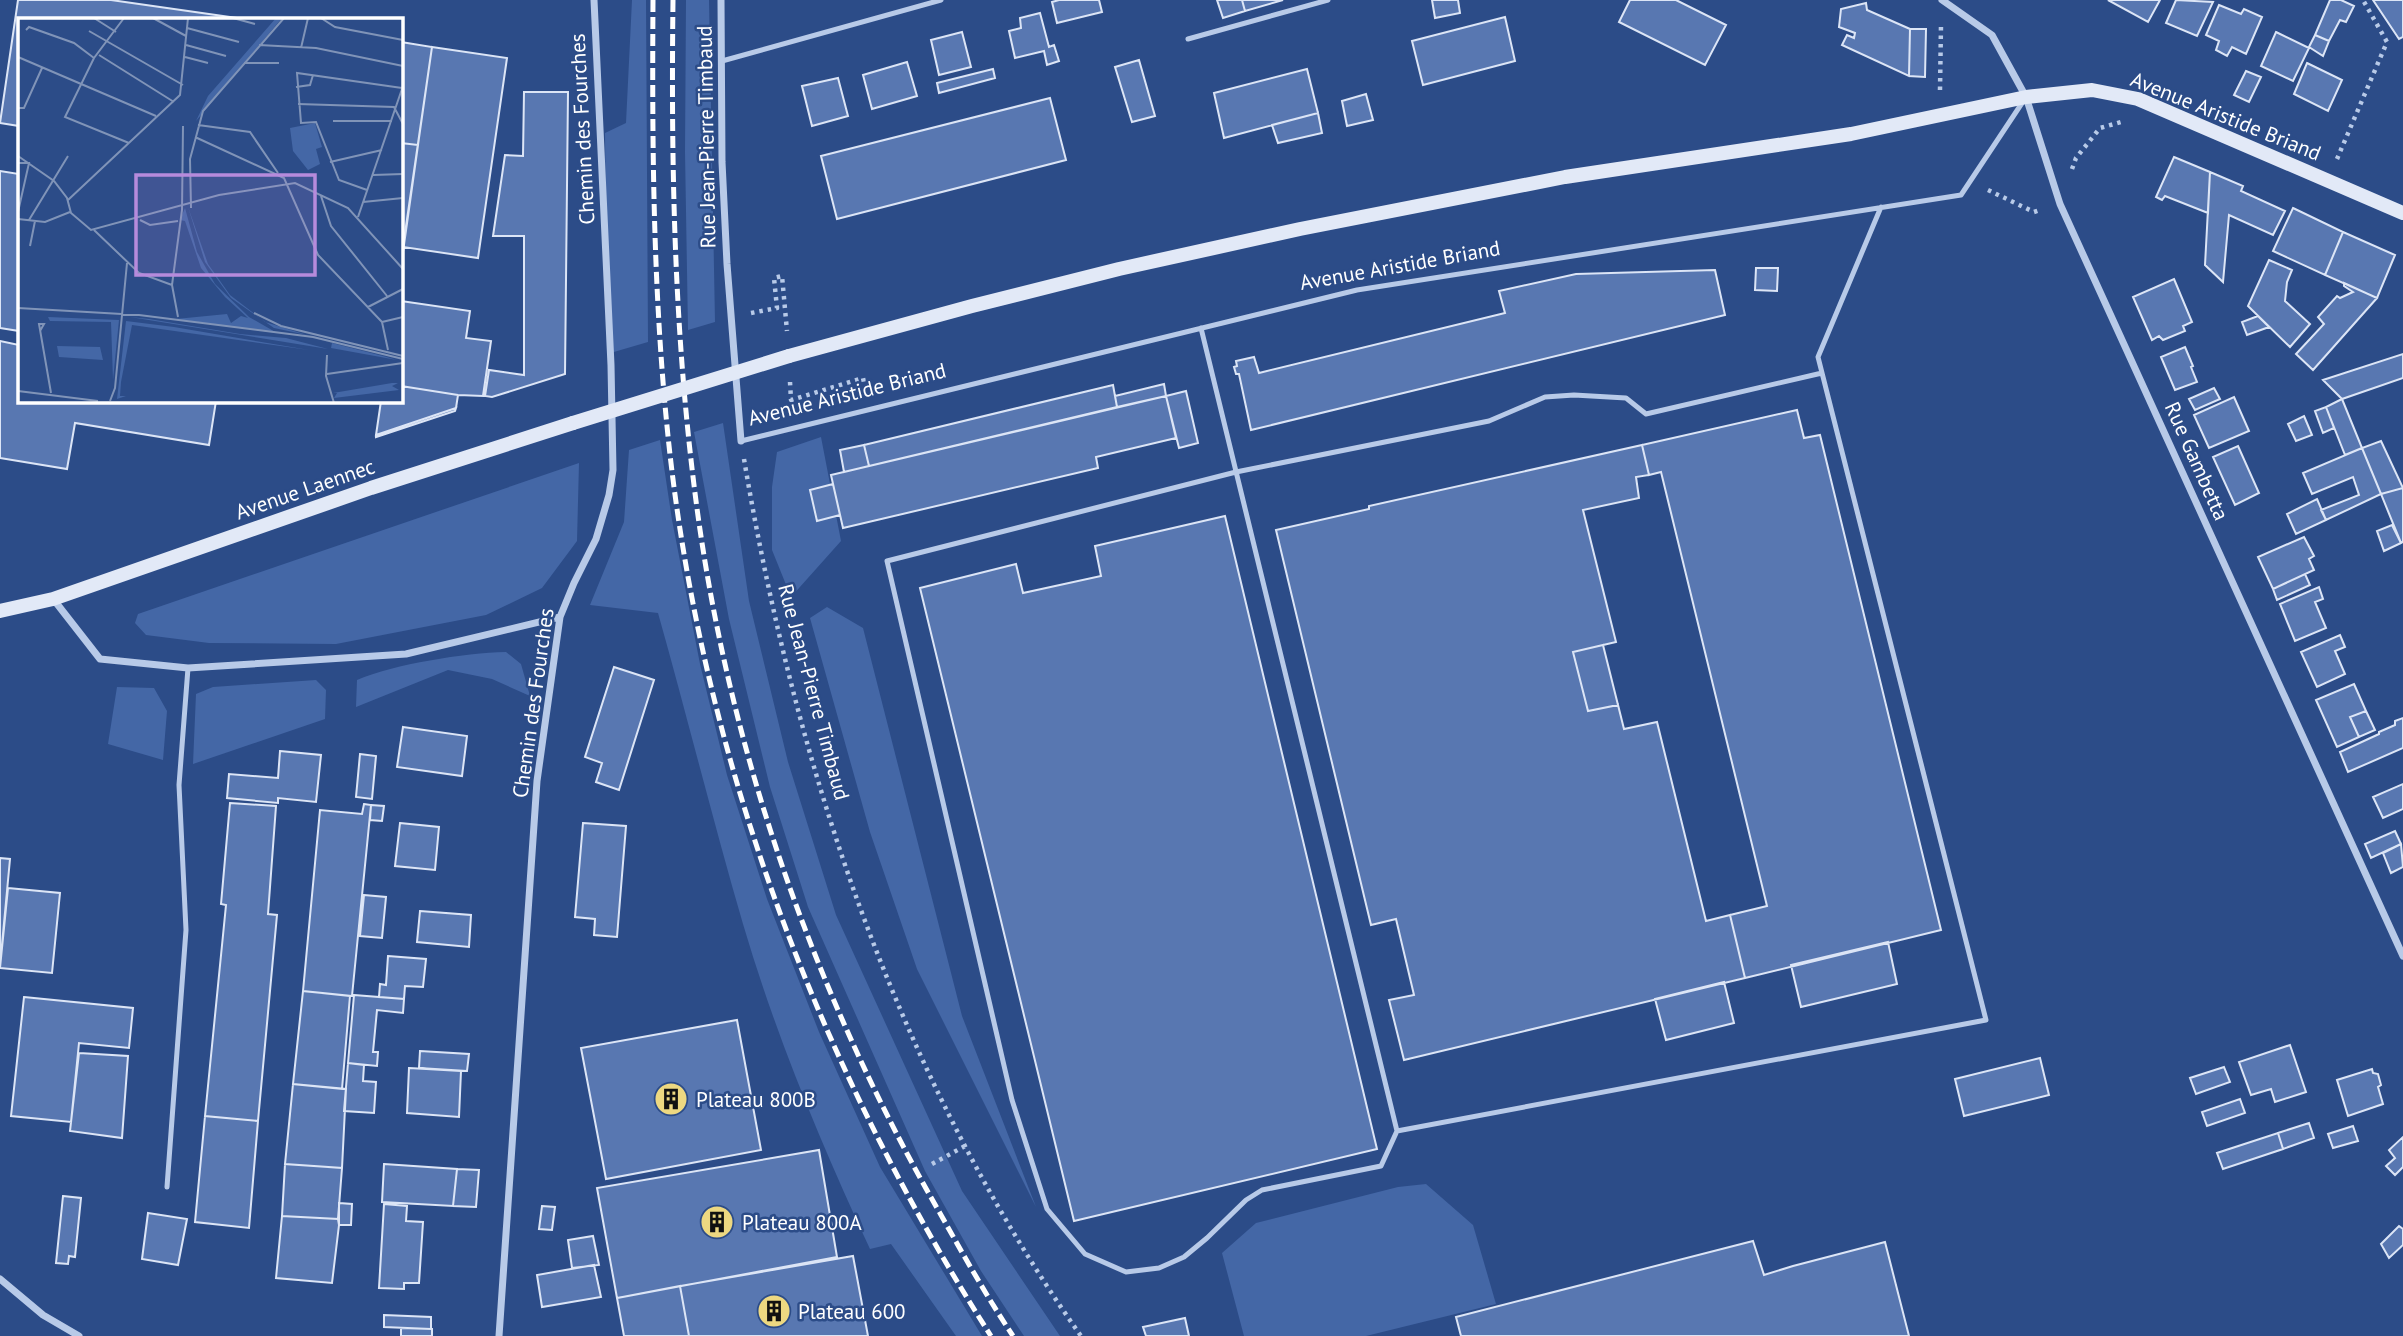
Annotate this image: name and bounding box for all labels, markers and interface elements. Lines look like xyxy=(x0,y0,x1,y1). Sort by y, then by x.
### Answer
inset map xyxy=(18,18,402,402)
street label: Rue Jean-Pierre Timbaud xyxy=(691,25,721,249)
street label: Chemin des Fourches xyxy=(564,33,600,225)
street label: Avenue Aristide Briand xyxy=(2127,65,2325,167)
street label: Avenue Aristide Briand xyxy=(1298,234,1502,296)
street label: Avenue Aristide Briand xyxy=(745,356,949,432)
street label: Rue Gambetta xyxy=(2159,398,2235,524)
street label: Avenue Laennec xyxy=(232,453,378,525)
street label: Rue Jean-Pierre Timbaud xyxy=(772,581,856,803)
street label: Chemin des Fourches xyxy=(506,606,560,800)
building icon: Plateau 800B xyxy=(652,1080,690,1118)
place label: Plateau 800B xyxy=(696,1086,816,1113)
building icon: Plateau 800A xyxy=(698,1203,736,1241)
place label: Plateau 800A xyxy=(742,1209,863,1236)
building icon: Plateau 600 xyxy=(755,1292,793,1330)
place label: Plateau 600 xyxy=(798,1298,906,1325)

